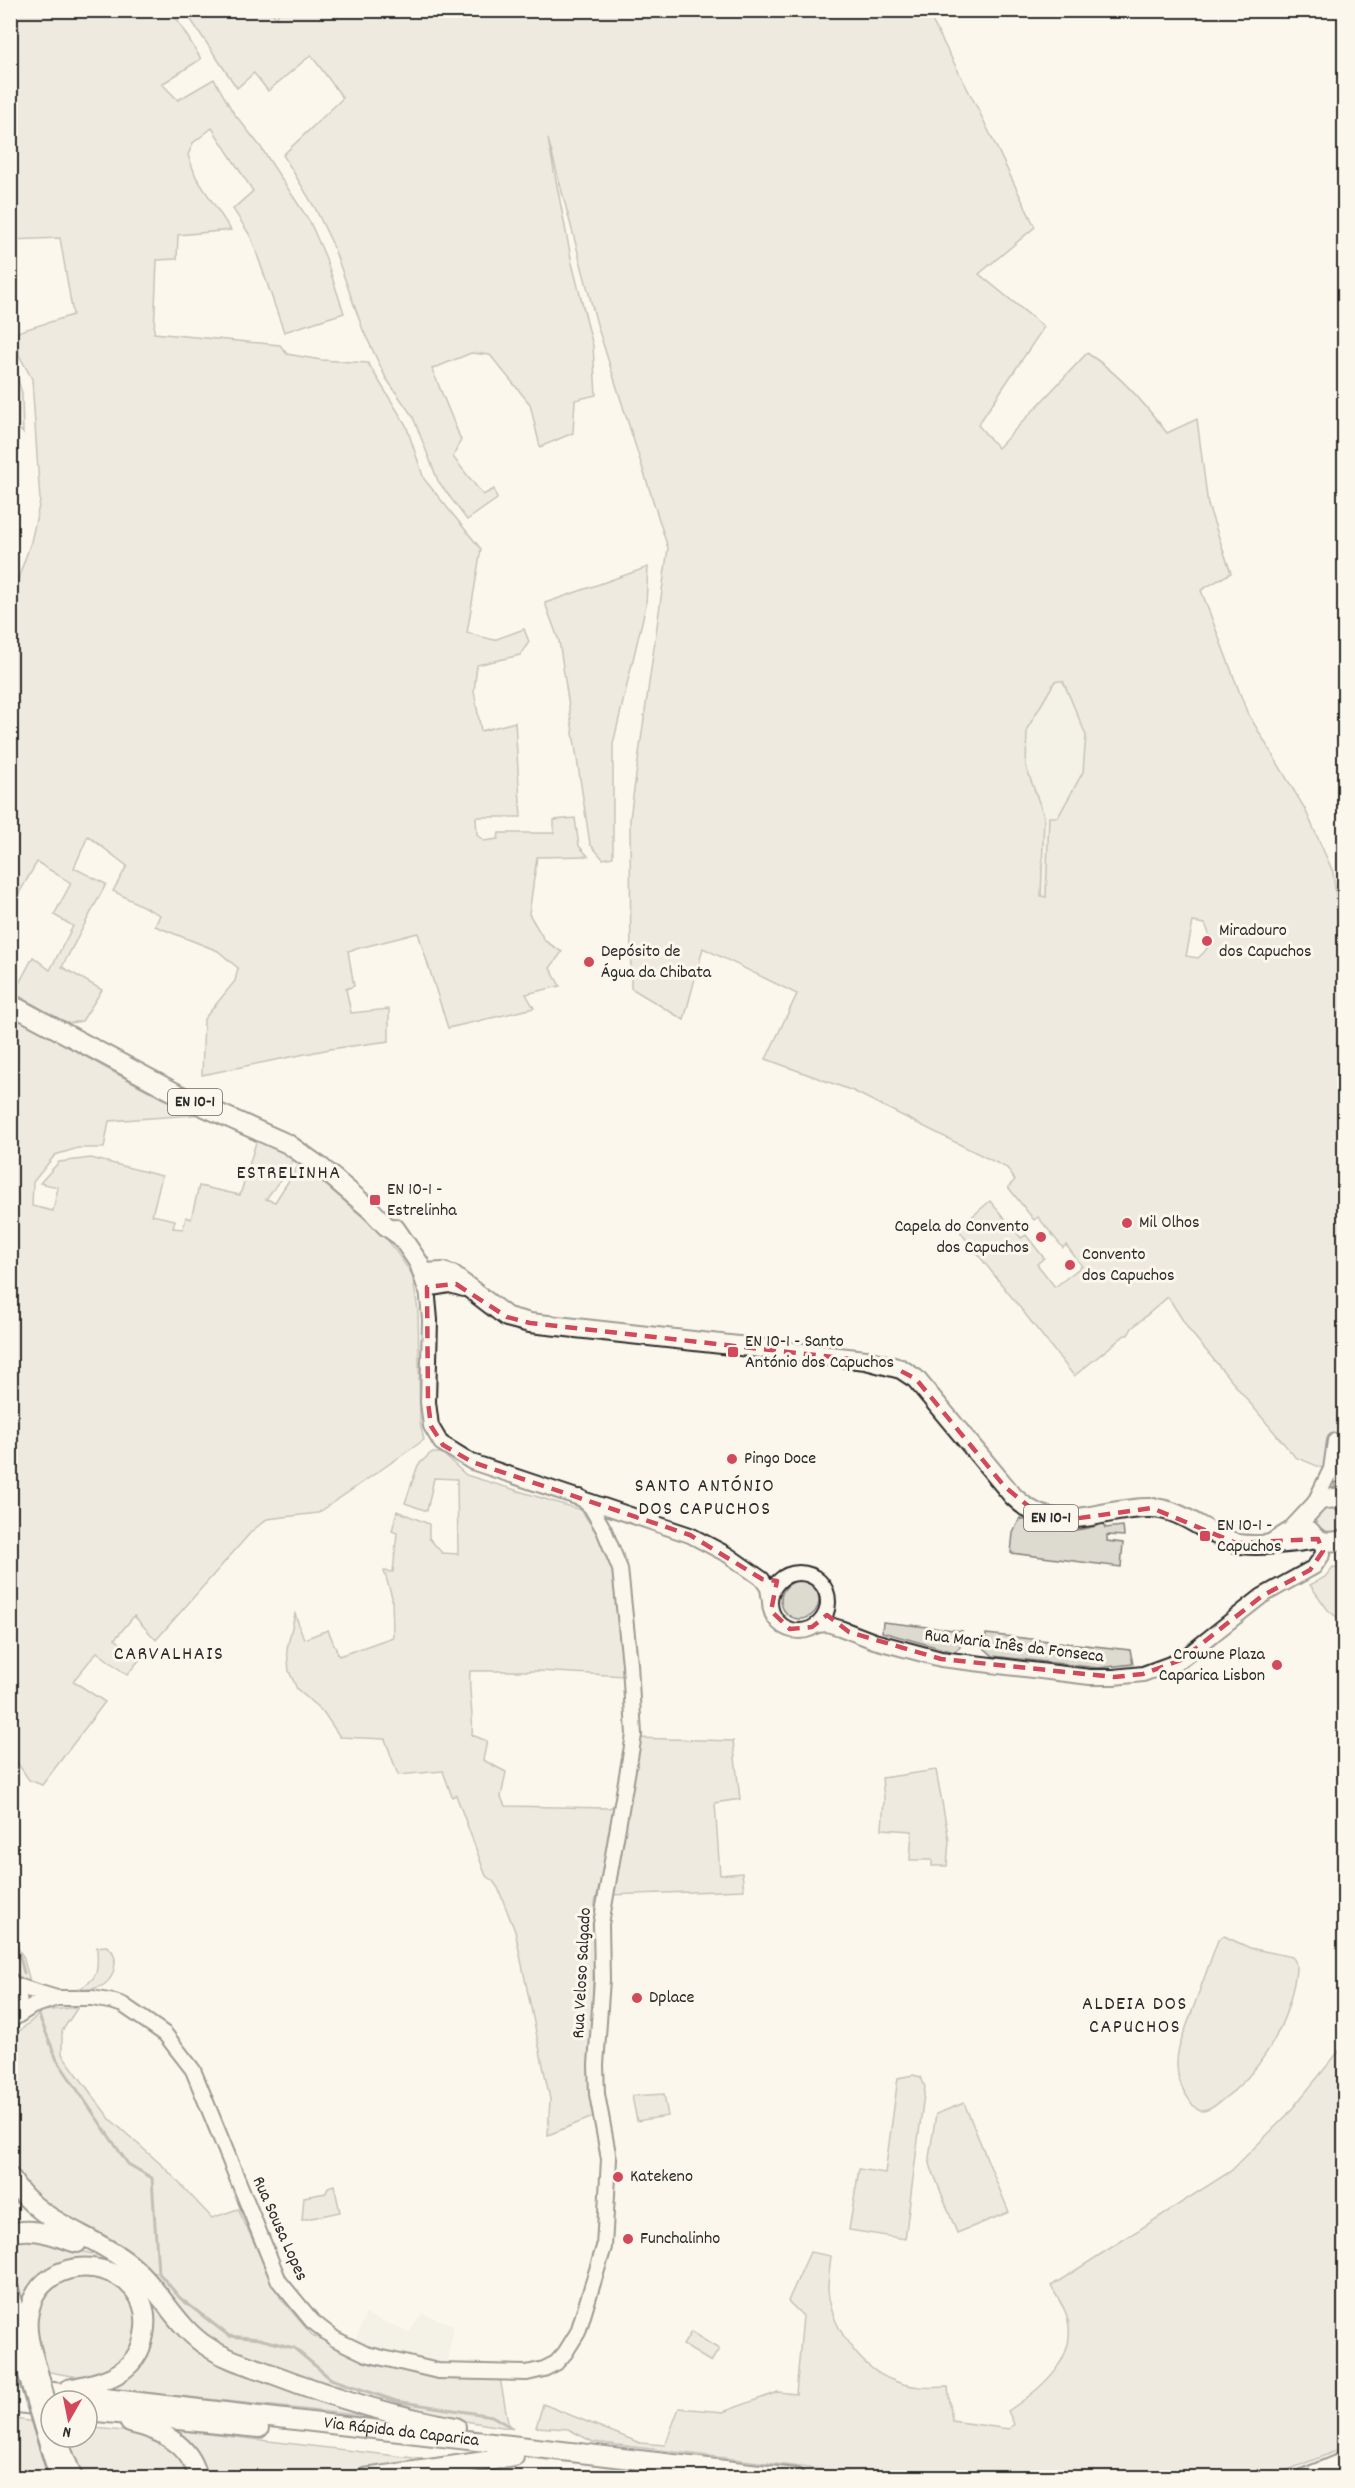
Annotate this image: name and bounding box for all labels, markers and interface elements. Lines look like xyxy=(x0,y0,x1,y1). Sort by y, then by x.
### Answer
place label: Miradouro dos Capuchos xyxy=(1219,919,1312,965)
marker: Miradouro dos Capuchos xyxy=(1200,934,1214,948)
place label: Depósito de Água da Chibata xyxy=(601,940,712,986)
marker: Depósito de Água da Chibata xyxy=(582,955,596,969)
road number: EN 10-1 xyxy=(168,1089,222,1115)
district label: ESTRELINHA xyxy=(236,1160,342,1188)
place label: EN 10-1 - Estrelinha xyxy=(387,1178,457,1224)
marker: EN 10-1 - Estrelinha xyxy=(368,1193,382,1207)
place label: Mil Olhos xyxy=(1139,1211,1200,1236)
place label: Capela do Convento dos Capuchos xyxy=(894,1215,1029,1261)
marker: Mil Olhos xyxy=(1120,1216,1134,1230)
marker: Capela do Convento dos Capuchos xyxy=(1034,1230,1048,1244)
place label: Convento dos Capuchos xyxy=(1082,1243,1175,1289)
marker: Convento dos Capuchos xyxy=(1063,1258,1077,1272)
place label: EN 10-1 - Santo António dos Capuchos xyxy=(745,1330,894,1376)
marker: EN 10-1 - Santo António dos Capuchos xyxy=(726,1345,740,1359)
place label: Pingo Doce xyxy=(744,1447,816,1472)
marker: Pingo Doce xyxy=(725,1452,739,1466)
district label: SANTO ANTÓNIO DOS CAPUCHOS xyxy=(635,1473,775,1524)
road number: EN 10-1 xyxy=(1024,1505,1078,1531)
place label: EN 10-1 - Capuchos xyxy=(1217,1514,1281,1560)
marker: EN 10-1 - Capuchos xyxy=(1198,1529,1212,1543)
street label: Rua Maria Inês da Fonseca xyxy=(923,1624,1106,1670)
district label: CARVALHAIS xyxy=(114,1641,224,1669)
place label: Crowne Plaza Caparica Lisbon xyxy=(1159,1643,1266,1689)
marker: Crowne Plaza Caparica Lisbon xyxy=(1270,1658,1284,1672)
street label: Rua Veloso Salgado xyxy=(567,1907,599,2039)
place label: Dplace xyxy=(649,1986,695,2011)
marker: Dplace xyxy=(630,1991,644,2005)
district label: ALDEIA DOS CAPUCHOS xyxy=(1082,1991,1188,2042)
place label: Katekeno xyxy=(630,2165,693,2190)
marker: Katekeno xyxy=(611,2170,625,2184)
street label: Rua Sousa Lopes xyxy=(245,2173,313,2285)
place label: Funchalinho xyxy=(640,2227,720,2252)
marker: Funchalinho xyxy=(621,2232,635,2246)
north arrow xyxy=(39,2389,99,2449)
street label: Via Rápida da Caparica xyxy=(323,2411,481,2454)
text: N xyxy=(61,2419,73,2443)

